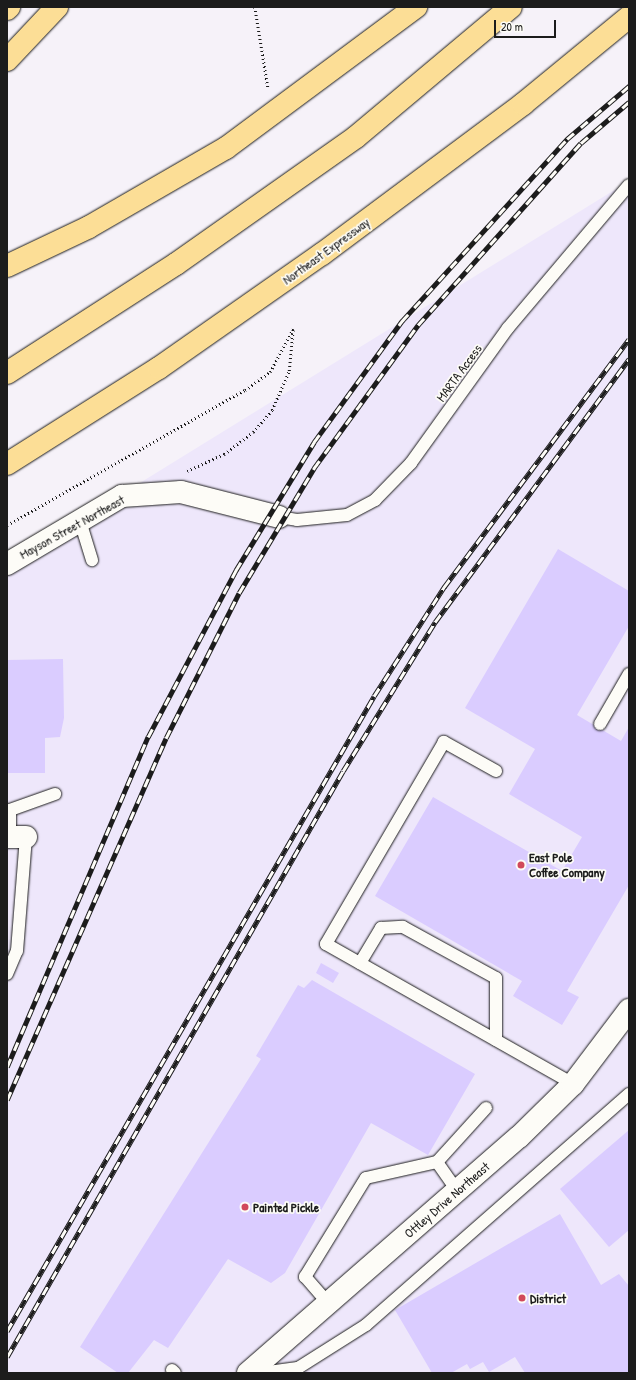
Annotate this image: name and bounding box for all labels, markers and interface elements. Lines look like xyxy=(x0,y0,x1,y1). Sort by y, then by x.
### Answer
scale bar xyxy=(496,12,558,38)
text: 20 m xyxy=(501,18,523,35)
street label: Northeast Expressway xyxy=(279,214,373,288)
street label: MARTA Access xyxy=(433,341,485,405)
street label: Mayson Street Northeast xyxy=(17,492,127,562)
place label: East Pole Coffee Company xyxy=(529,850,605,881)
marker: East Pole Coffee Company xyxy=(516,860,526,870)
street label: Ottley Drive Northeast xyxy=(401,1159,493,1241)
place label: Painted Pickle xyxy=(253,1199,319,1215)
marker: Painted Pickle xyxy=(240,1202,250,1212)
place label: District xyxy=(530,1290,566,1306)
marker: District xyxy=(517,1293,527,1303)

